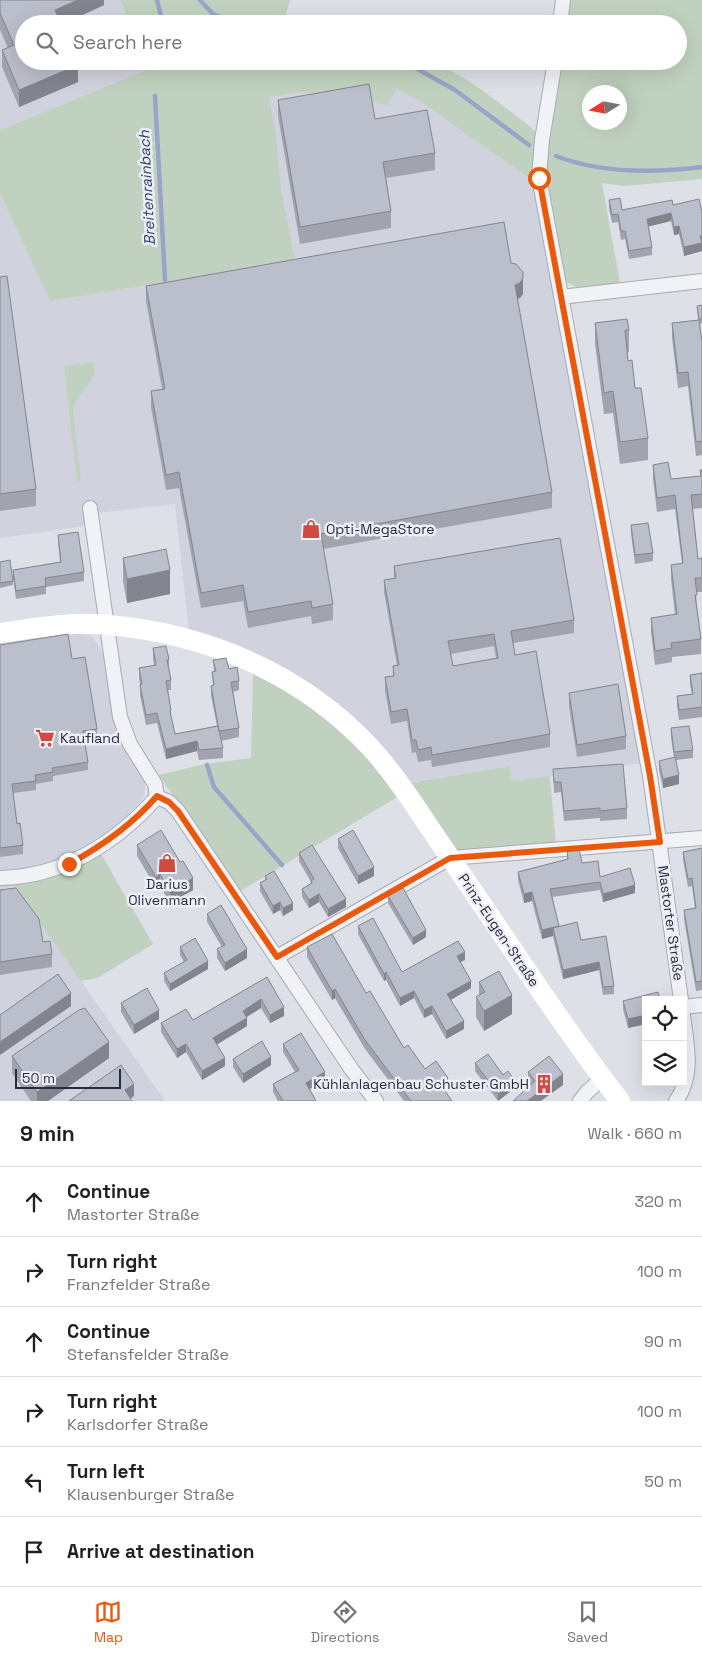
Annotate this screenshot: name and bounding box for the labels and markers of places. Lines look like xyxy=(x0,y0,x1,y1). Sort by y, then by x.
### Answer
shop icon: Opti-MegaStore xyxy=(300,518,322,540)
place label: Opti-MegaStore xyxy=(326,520,435,538)
supermarket icon: Kaufland xyxy=(34,727,56,749)
place label: Kaufland xyxy=(60,729,120,747)
shop icon: Darius Olivenmann xyxy=(156,852,178,874)
place label: Darius Olivenmann xyxy=(128,875,206,909)
building icon: Kühlanlagenbau Schuster GmbH xyxy=(533,1073,555,1095)
place label: Kühlanlagenbau Schuster GmbH xyxy=(313,1075,529,1093)

